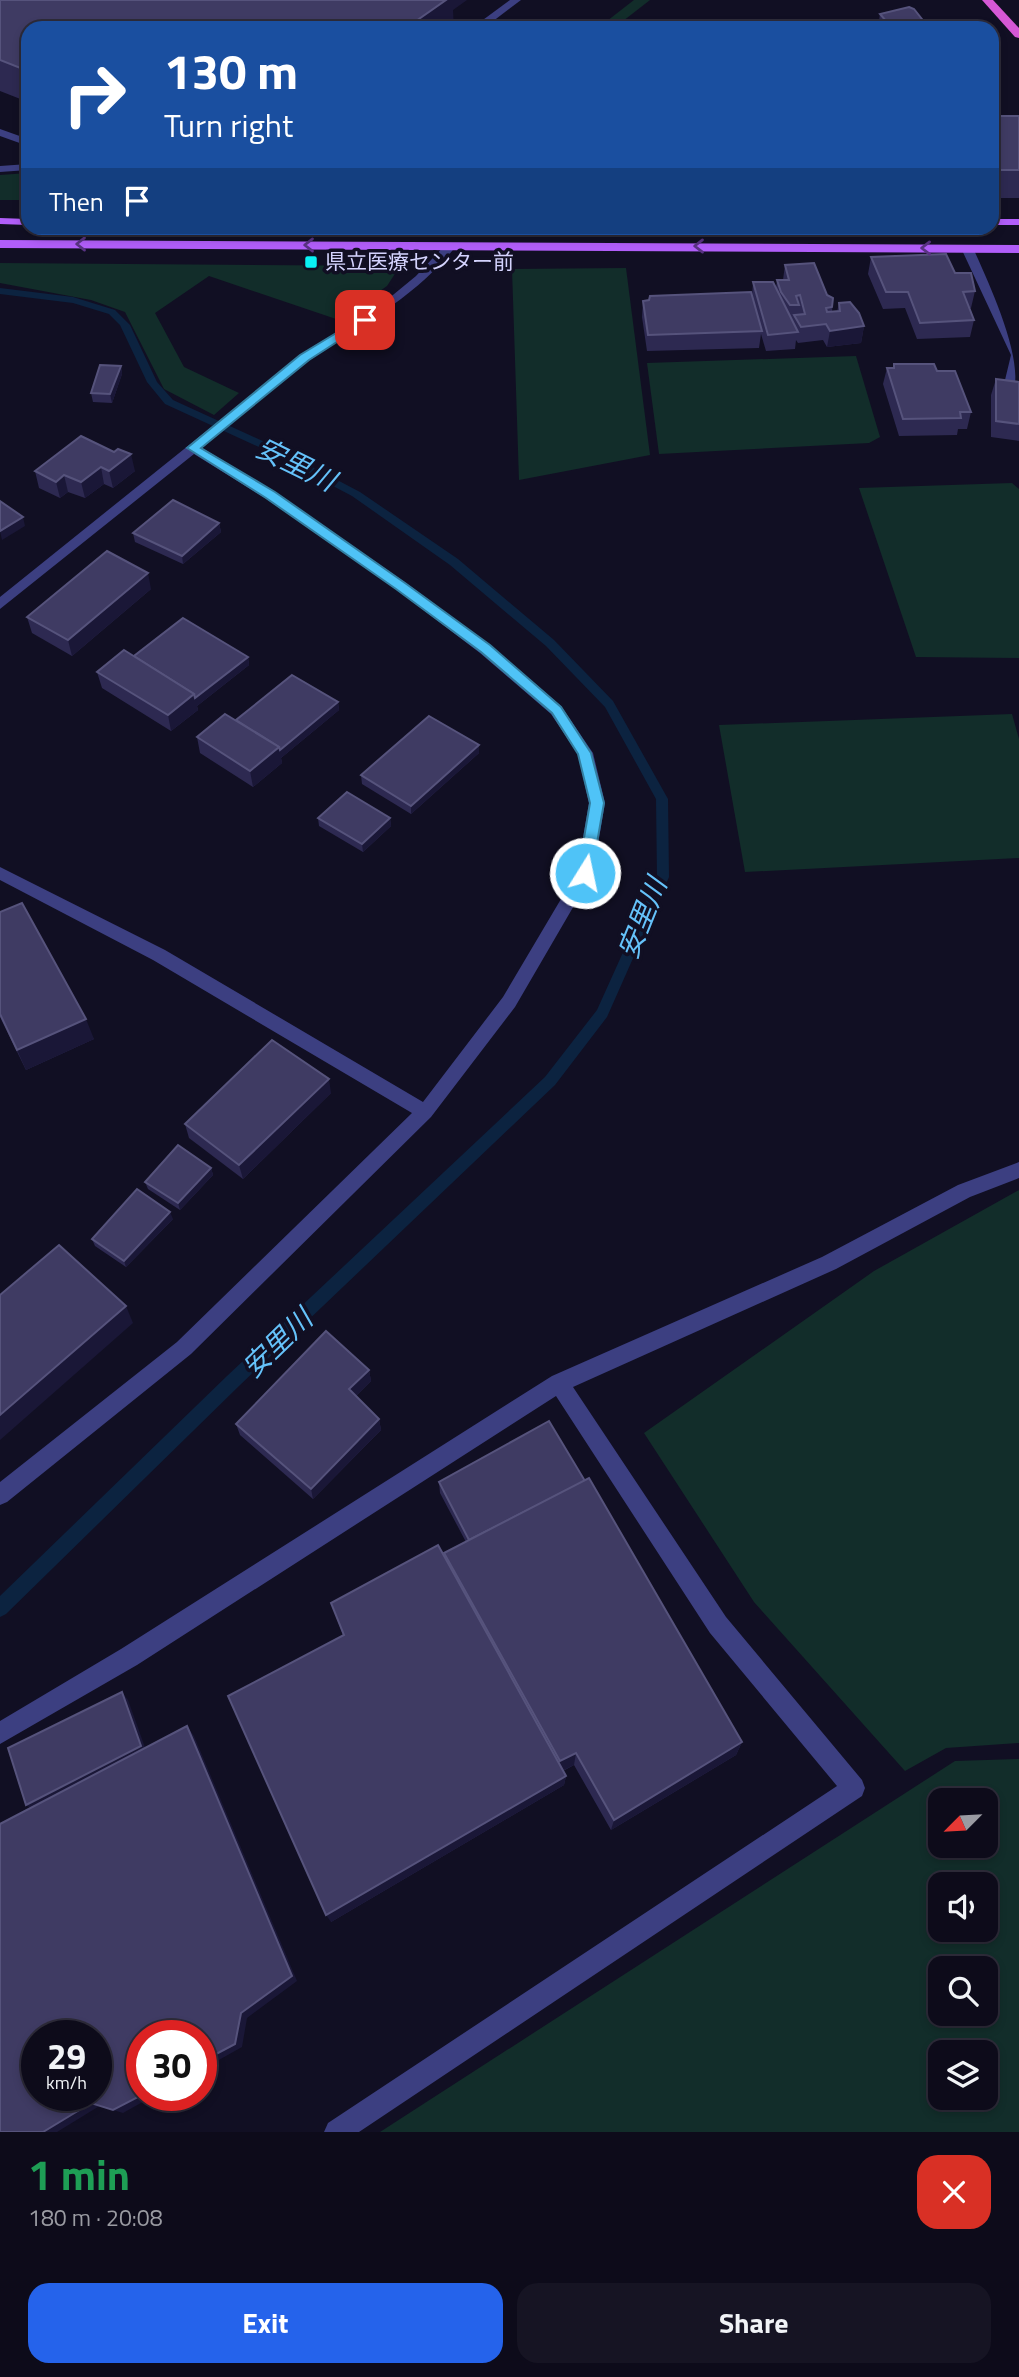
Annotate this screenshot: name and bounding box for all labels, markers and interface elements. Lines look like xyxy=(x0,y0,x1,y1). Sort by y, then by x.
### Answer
text: 130 m xyxy=(164,33,298,108)
icon: right xyxy=(49,49,140,140)
text: Turn right xyxy=(164,101,293,149)
text: Then xyxy=(49,182,104,221)
icon: arrive xyxy=(118,182,156,220)
one-way arrow xyxy=(76,236,86,252)
one-way arrow xyxy=(303,237,314,253)
one-way arrow xyxy=(693,239,704,254)
one-way arrow xyxy=(921,240,931,256)
place label: 県立医療センター前 xyxy=(325,245,514,277)
marker: 県立医療センター前 xyxy=(303,254,319,270)
pin xyxy=(335,290,395,350)
icon: arrive xyxy=(346,301,384,339)
water label: 安里川 xyxy=(249,426,346,503)
position arrow xyxy=(548,836,622,910)
water label: 安里川 xyxy=(606,868,678,965)
water label: 安里川 xyxy=(231,1296,324,1387)
north arrow xyxy=(928,1788,998,1858)
map controls xyxy=(928,1788,998,2110)
button: sound xyxy=(928,1872,998,1942)
button: search xyxy=(928,1956,998,2026)
speed limit sign: 30 xyxy=(126,2020,217,2111)
text: 29 xyxy=(47,2029,86,2083)
button: layers xyxy=(928,2040,998,2110)
text: km/h xyxy=(46,2069,87,2096)
text: 1 min xyxy=(28,2142,130,2206)
button: close xyxy=(917,2155,991,2229)
text: 180 m · 20:08 xyxy=(28,2200,163,2235)
button: Exit xyxy=(28,2283,503,2363)
button: Share xyxy=(517,2283,991,2363)

